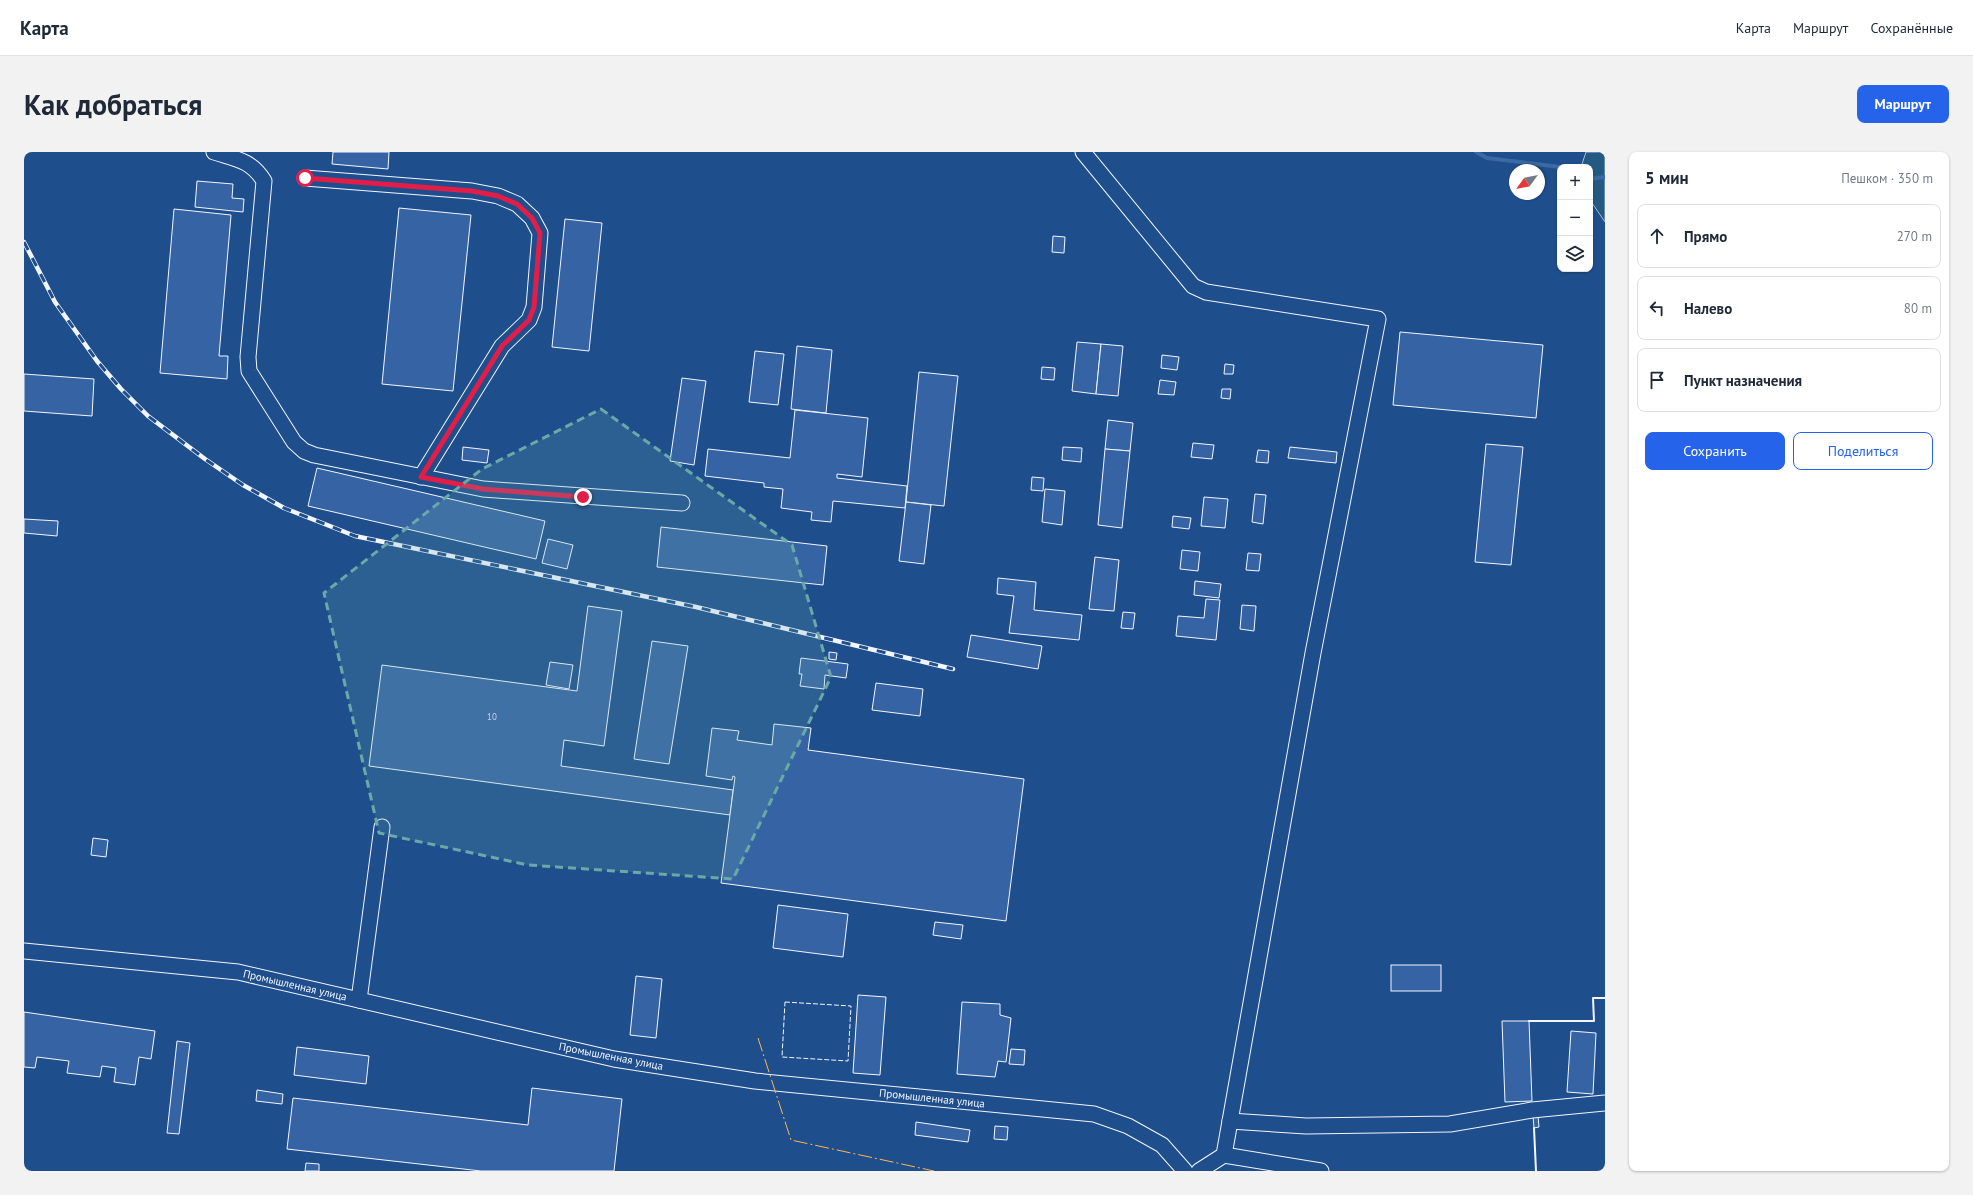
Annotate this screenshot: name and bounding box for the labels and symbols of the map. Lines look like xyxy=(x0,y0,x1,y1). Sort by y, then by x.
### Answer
north arrow xyxy=(1509,164,1545,200)
route start xyxy=(296,169,314,187)
route end xyxy=(574,488,592,506)
house number: 10 xyxy=(487,711,497,722)
street label: Промышленная улица xyxy=(242,966,348,1004)
street label: Промышленная улица xyxy=(558,1039,664,1073)
street label: Промышленная улица xyxy=(878,1085,986,1111)

